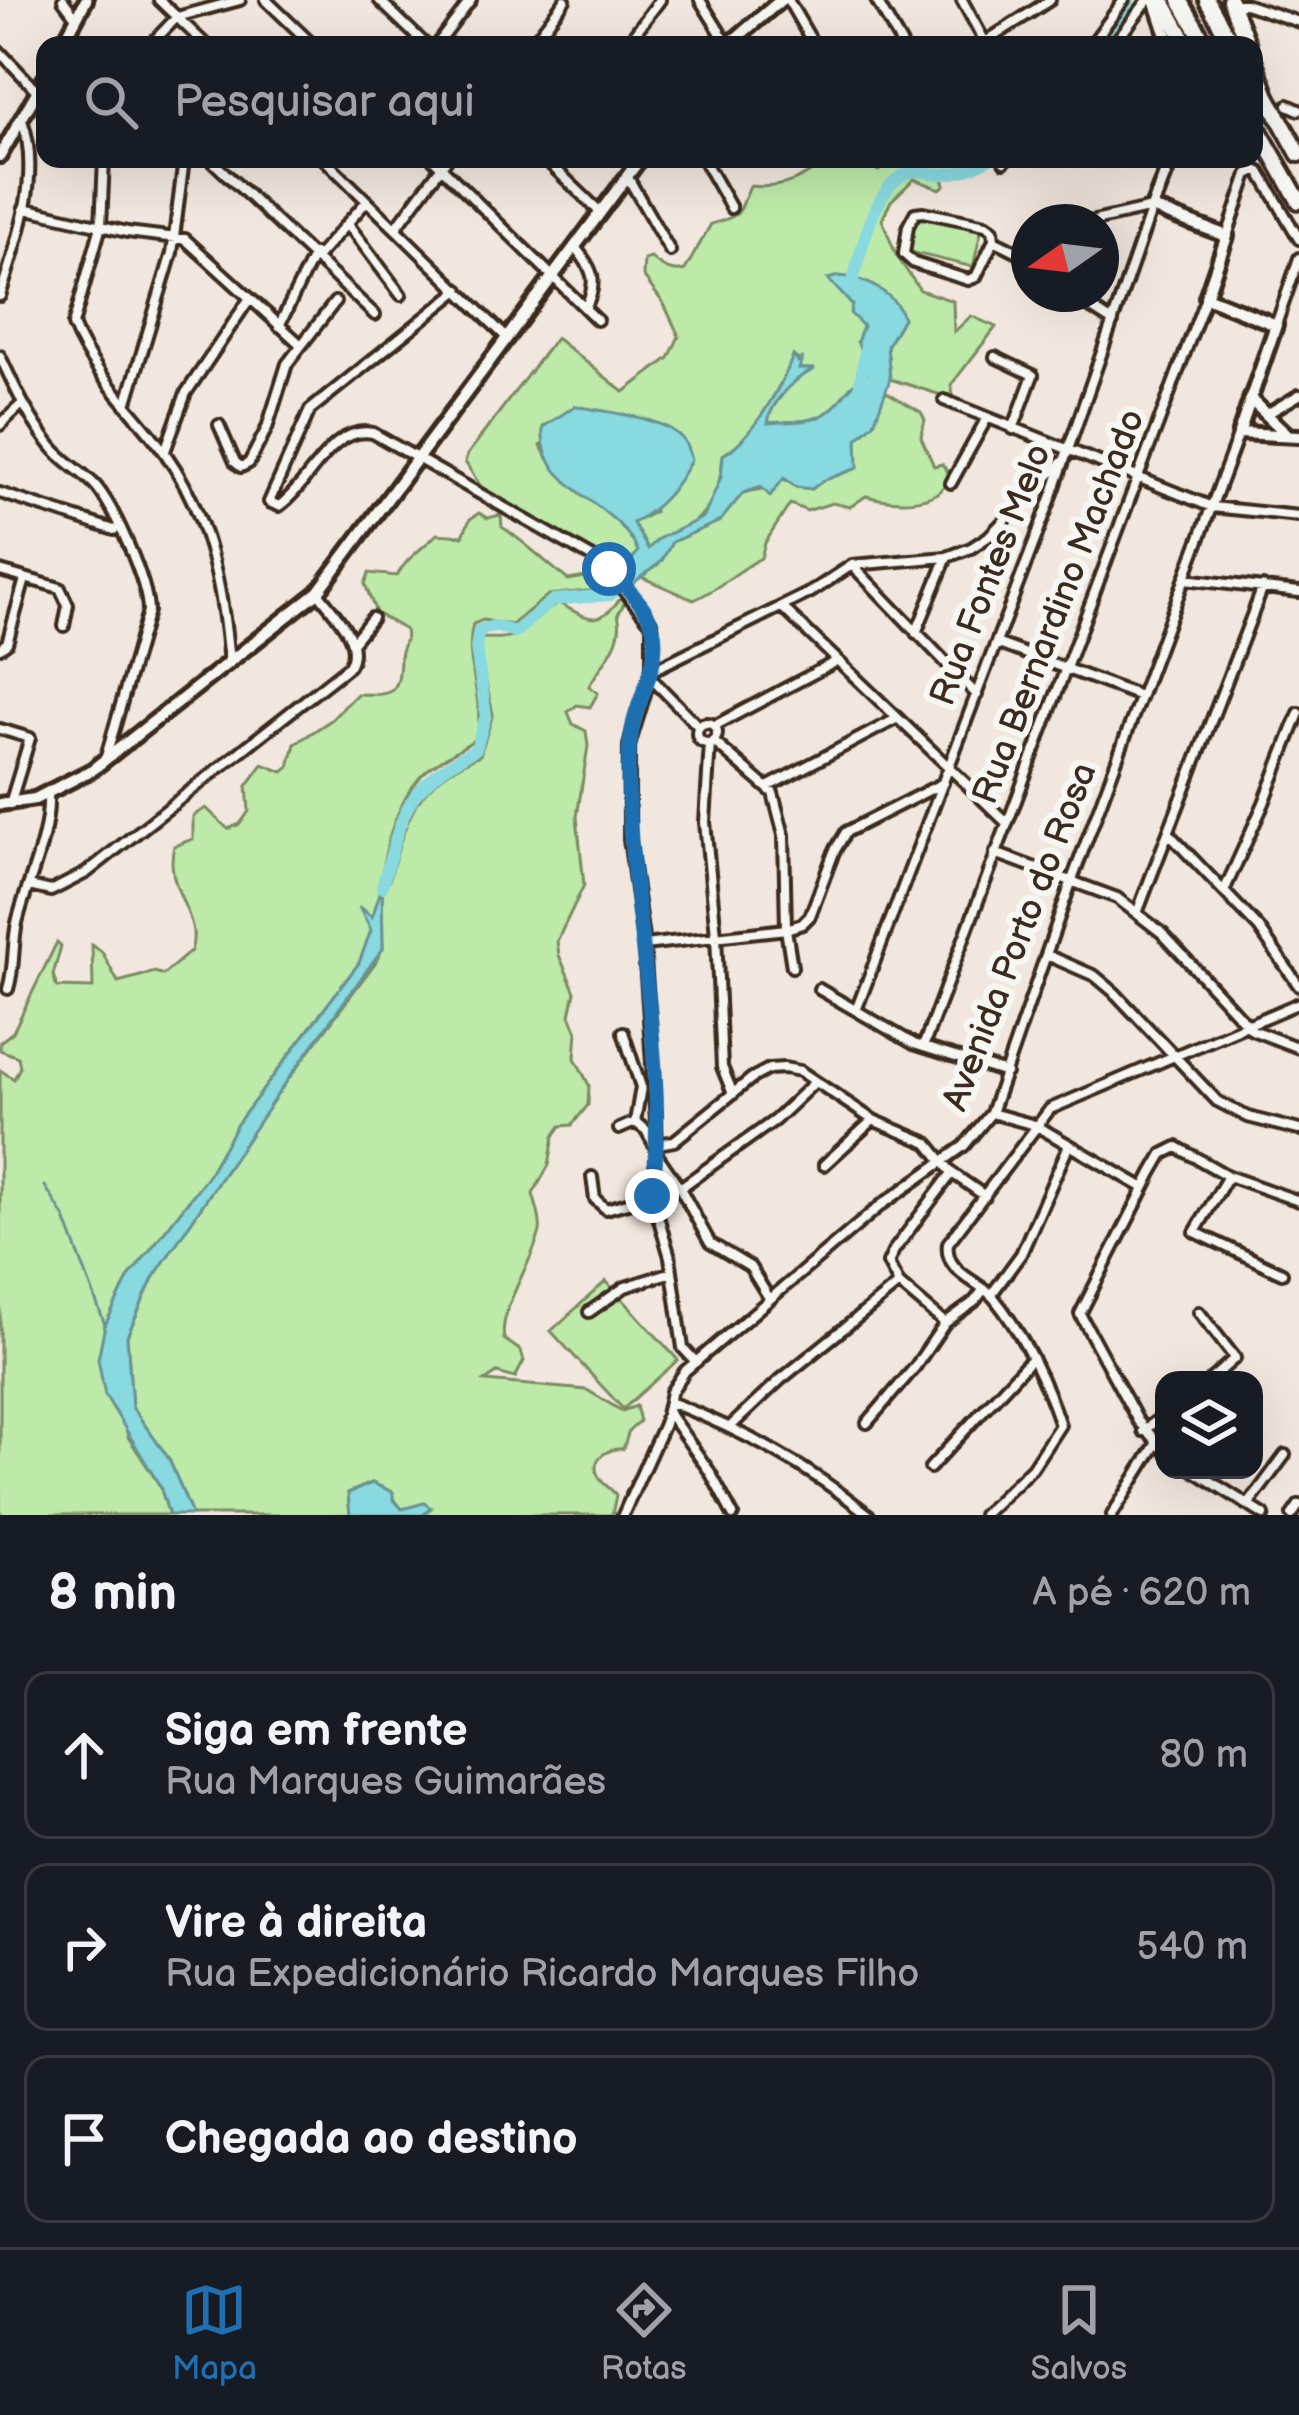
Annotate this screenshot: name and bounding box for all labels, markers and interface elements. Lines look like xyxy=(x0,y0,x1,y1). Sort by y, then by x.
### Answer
search box xyxy=(36,36,1263,168)
icon: search xyxy=(78,69,144,135)
text: Pesquisar aqui xyxy=(174,75,475,130)
north arrow xyxy=(1011,204,1119,312)
street label: Rua Bernardino Machado xyxy=(964,404,1155,810)
street label: Rua Fontes Melo xyxy=(922,438,1061,712)
route start xyxy=(582,542,636,596)
street label: Avenida Porto do Rosa xyxy=(934,757,1107,1117)
route end xyxy=(625,1169,679,1223)
map controls xyxy=(1155,1371,1263,1479)
button: layers xyxy=(1155,1371,1263,1479)
text: 8 min xyxy=(48,1563,177,1624)
text: A pé · 620 m xyxy=(1033,1570,1251,1617)
text: Siga em frente xyxy=(165,1704,468,1759)
icon: ahead xyxy=(51,1722,117,1788)
text: 80 m xyxy=(1160,1732,1248,1779)
text: Rua Marques Guimarães xyxy=(165,1759,606,1806)
text: Vire à direita xyxy=(165,1896,427,1951)
icon: right xyxy=(51,1914,117,1980)
text: 540 m xyxy=(1136,1924,1248,1971)
text: Rua Expedicionário Ricardo Marques Filho xyxy=(165,1951,920,1998)
icon: arrive xyxy=(51,2106,117,2172)
text: Chegada ao destino xyxy=(165,2112,578,2167)
tab: Mapa xyxy=(172,2277,257,2389)
tab: Rotas xyxy=(601,2277,687,2389)
tab: Salvos xyxy=(1031,2277,1127,2389)

